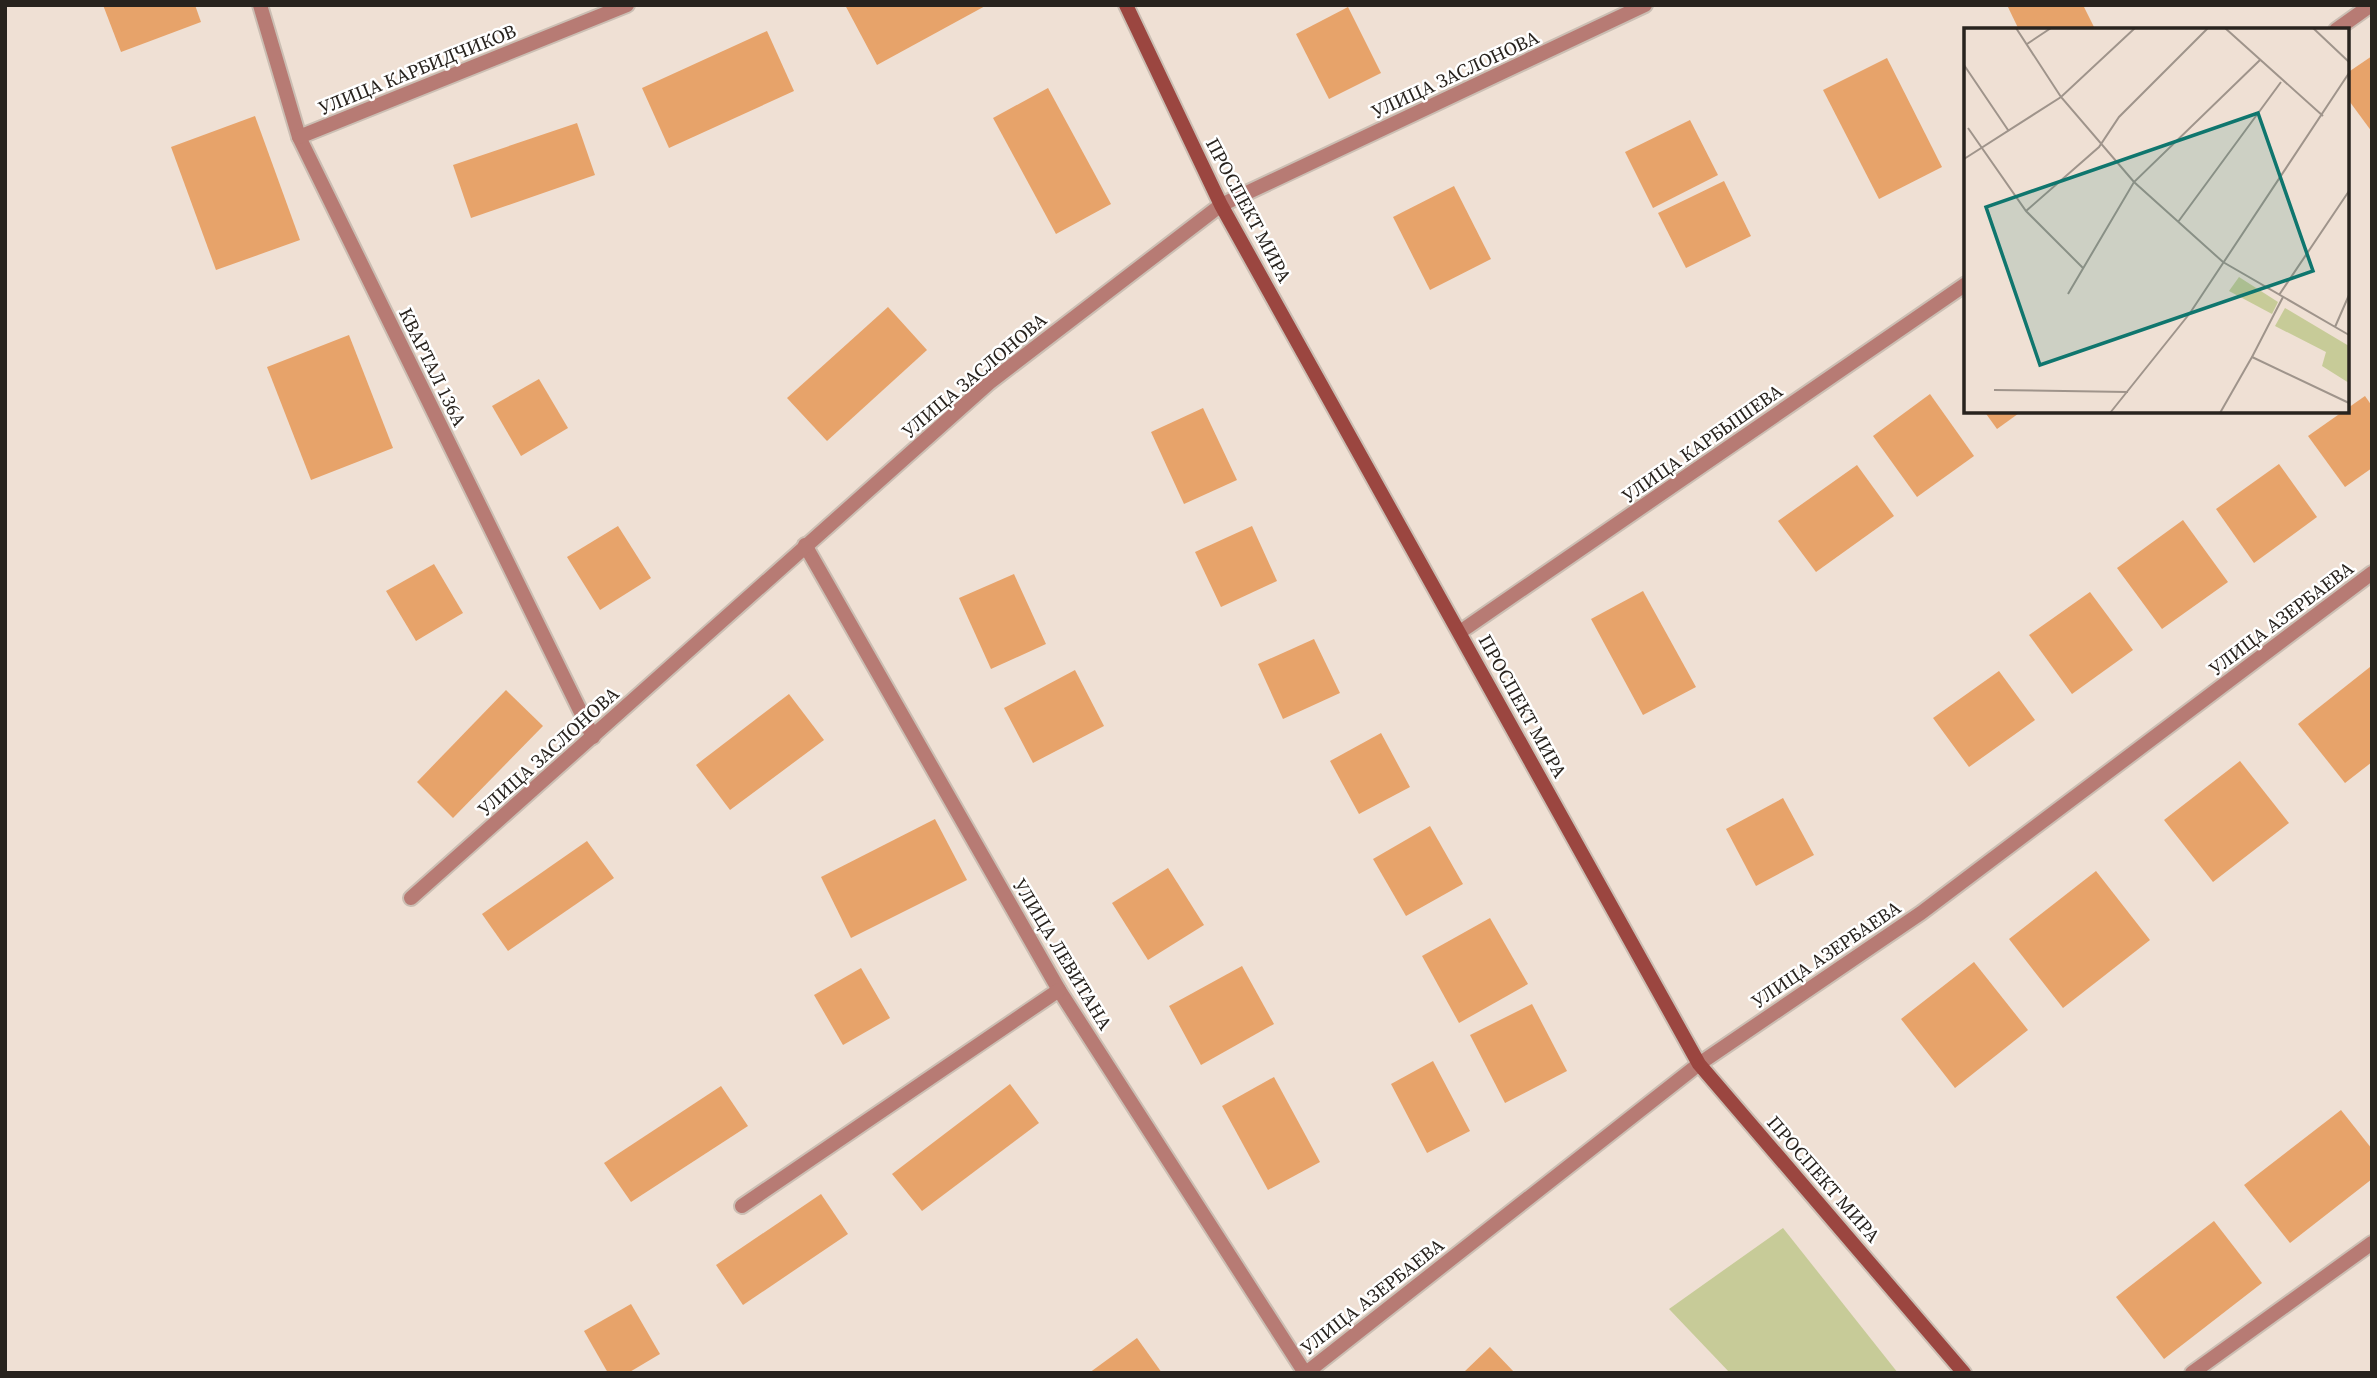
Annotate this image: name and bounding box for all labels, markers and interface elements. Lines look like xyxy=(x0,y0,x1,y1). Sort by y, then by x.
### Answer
street label: УЛИЦА КАРБИДЧИКОВ xyxy=(314,17,520,121)
street label: УЛИЦА ЗАСЛОНОВА xyxy=(1367,24,1543,124)
inset map xyxy=(1964,28,2349,413)
street label: ПРОСПЕКТ МИРА xyxy=(1200,133,1298,287)
street label: КВАРТАЛ 136А xyxy=(393,303,473,431)
street label: УЛИЦА ЗАСЛОНОВА xyxy=(896,306,1052,443)
street label: УЛИЦА КАРБЫШЕВА xyxy=(1616,377,1788,508)
street label: УЛИЦА АЗЕРБАЕВА xyxy=(2203,555,2359,681)
street label: ПРОСПЕКТ МИРА xyxy=(1473,630,1573,783)
street label: УЛИЦА ЗАСЛОНОВА xyxy=(472,680,625,822)
street label: УЛИЦА ЛЕВИТАНА xyxy=(1007,873,1119,1035)
street label: УЛИЦА АЗЕРБАЕВА xyxy=(1746,894,1906,1014)
street label: ПРОСПЕКТ МИРА xyxy=(1762,1110,1887,1248)
street label: УЛИЦА АЗЕРБАЕВА xyxy=(1295,1232,1449,1360)

